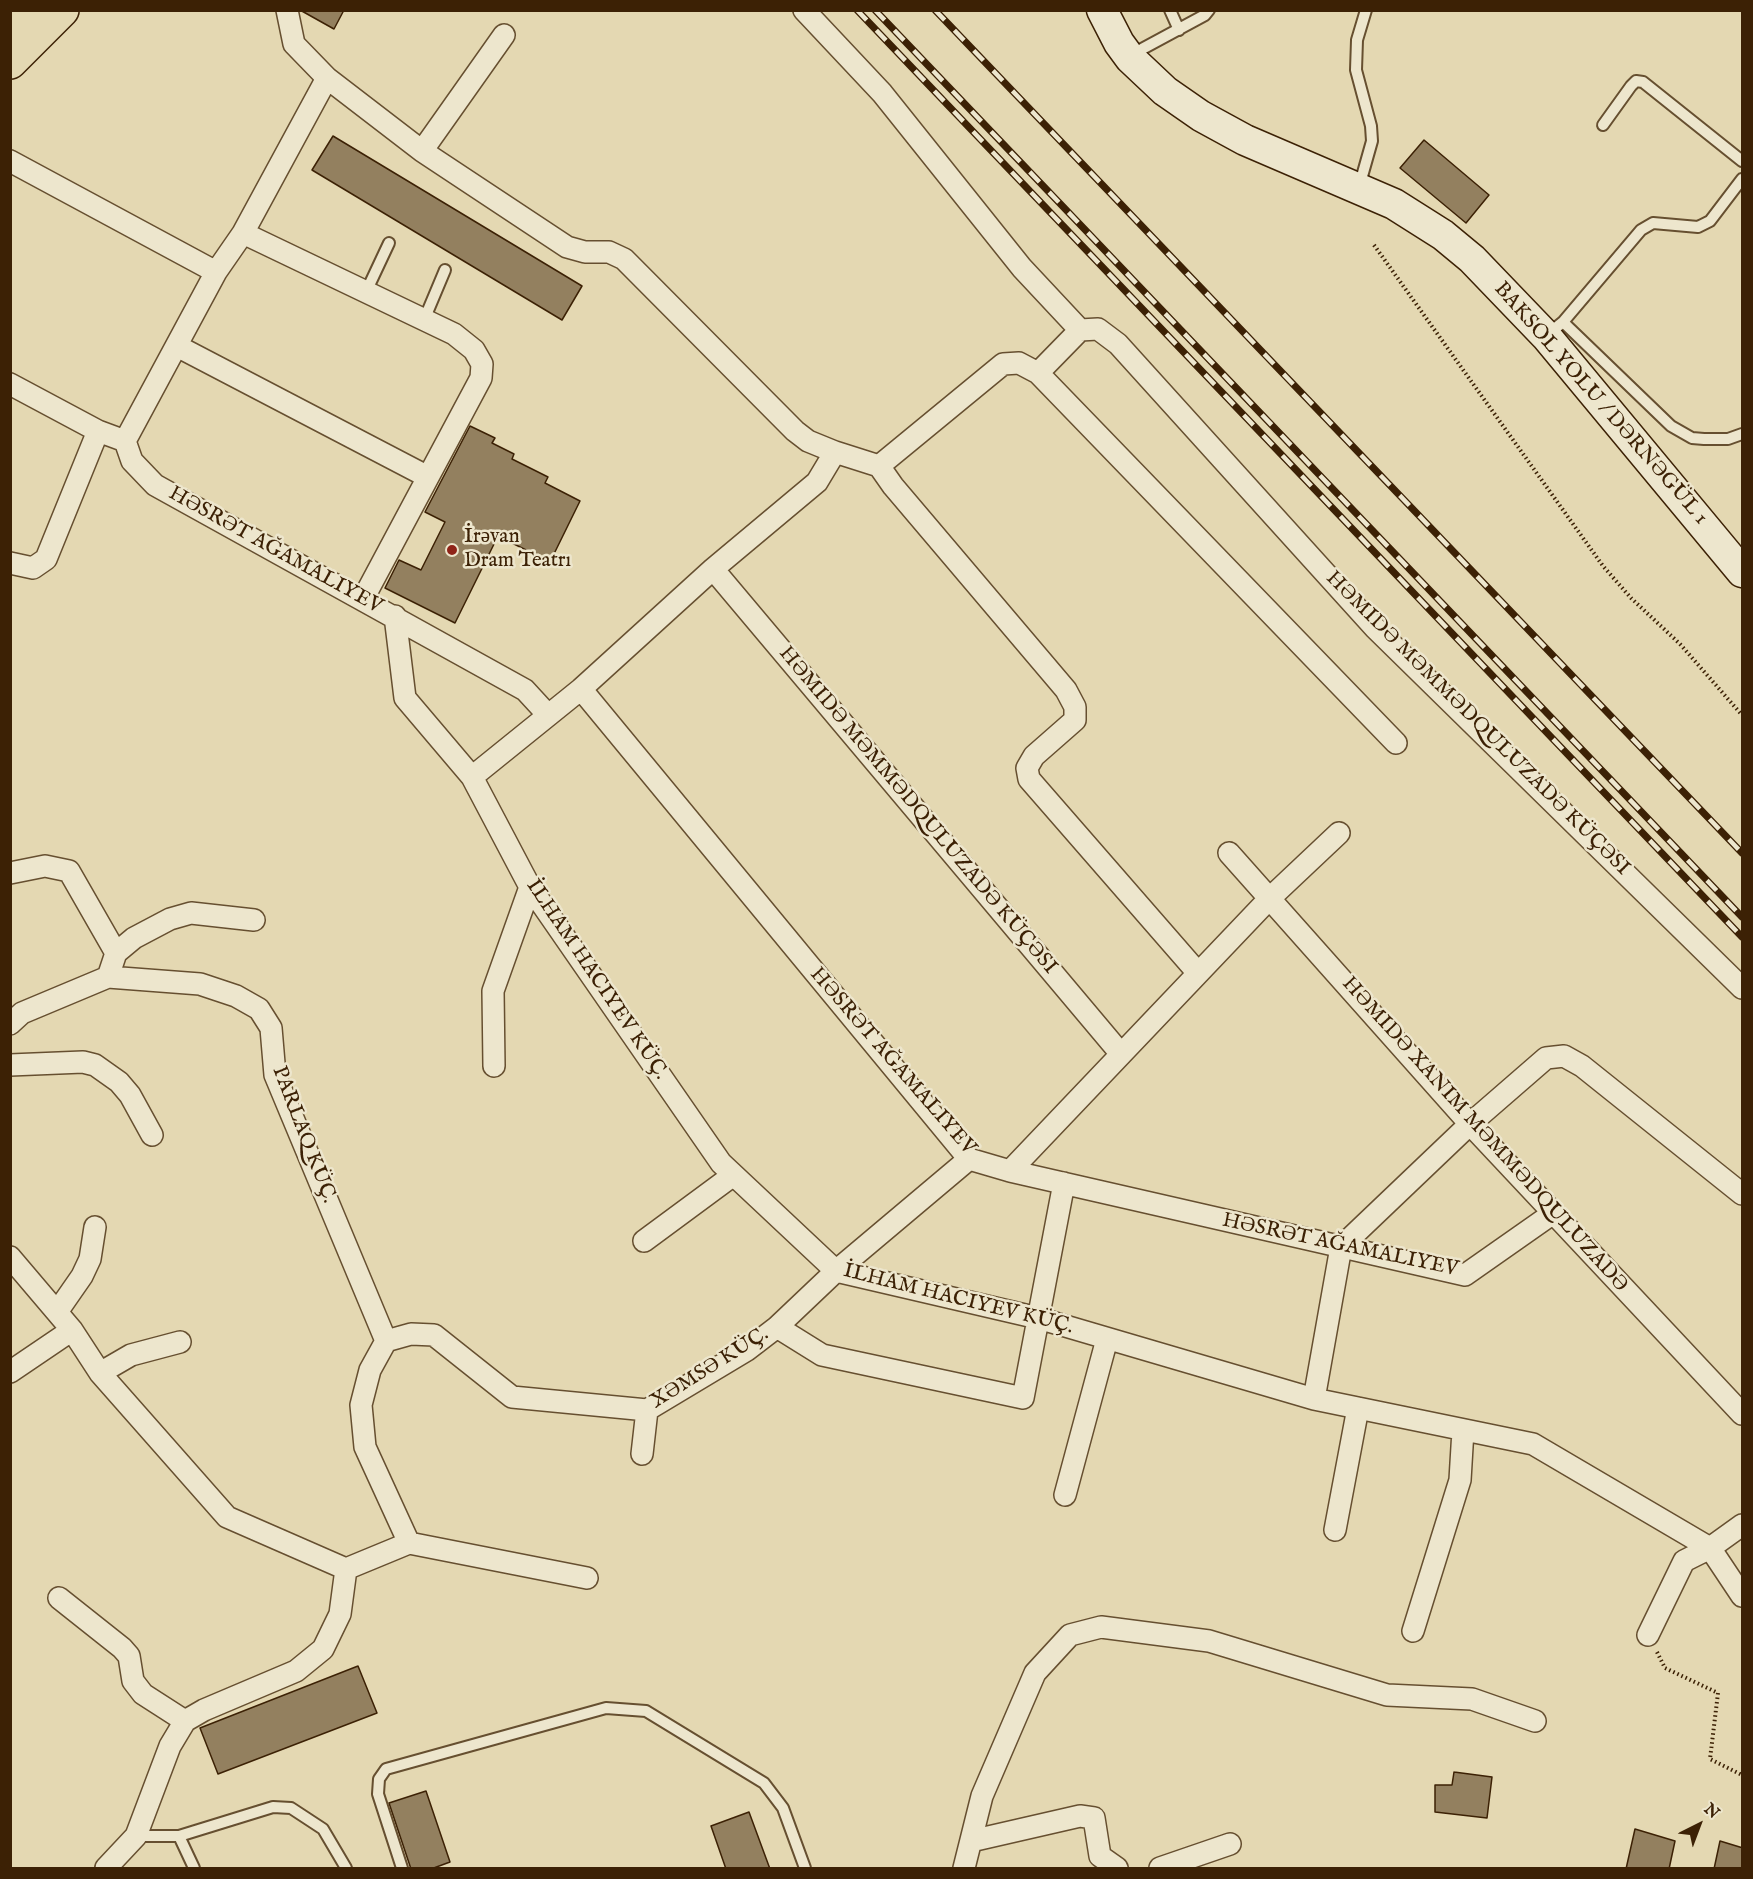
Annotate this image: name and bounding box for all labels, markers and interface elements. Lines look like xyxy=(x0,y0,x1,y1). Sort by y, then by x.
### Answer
street label: BAKSOL YOLU / DƏRNƏGÜL 1 xyxy=(1488,277,1712,531)
street label: HƏSRƏT AĞAMALIYEV xyxy=(164,482,386,620)
place label: İrəvan Dram Teatrı xyxy=(464,525,571,575)
marker: İrəvan Dram Teatrı xyxy=(445,543,459,557)
street label: HƏMIDƏ MƏMMƏDQULUZADƏ KÜÇƏSI xyxy=(1320,567,1634,881)
street label: HƏMIDƏ MƏMMƏDQULUZADƏ KÜÇƏSI xyxy=(772,642,1062,980)
street label: İLHAM HACIYEV KÜÇ. xyxy=(520,875,672,1085)
street label: HƏSRƏT AĞAMALIYEV xyxy=(804,963,980,1161)
street label: HƏMIDƏ XANIM MƏMMƏDQULUZADƏ xyxy=(1336,972,1632,1298)
street label: PARLAQ KÜÇ. xyxy=(265,1063,341,1207)
street label: HƏSRƏT AĞAMALIYEV xyxy=(1220,1209,1460,1283)
street label: İLHAM HACIYEV KÜÇ. xyxy=(840,1259,1076,1341)
street label: XƏMSƏ KÜÇ. xyxy=(646,1323,774,1415)
north arrow xyxy=(1669,1795,1729,1855)
text: N xyxy=(1699,1800,1723,1824)

